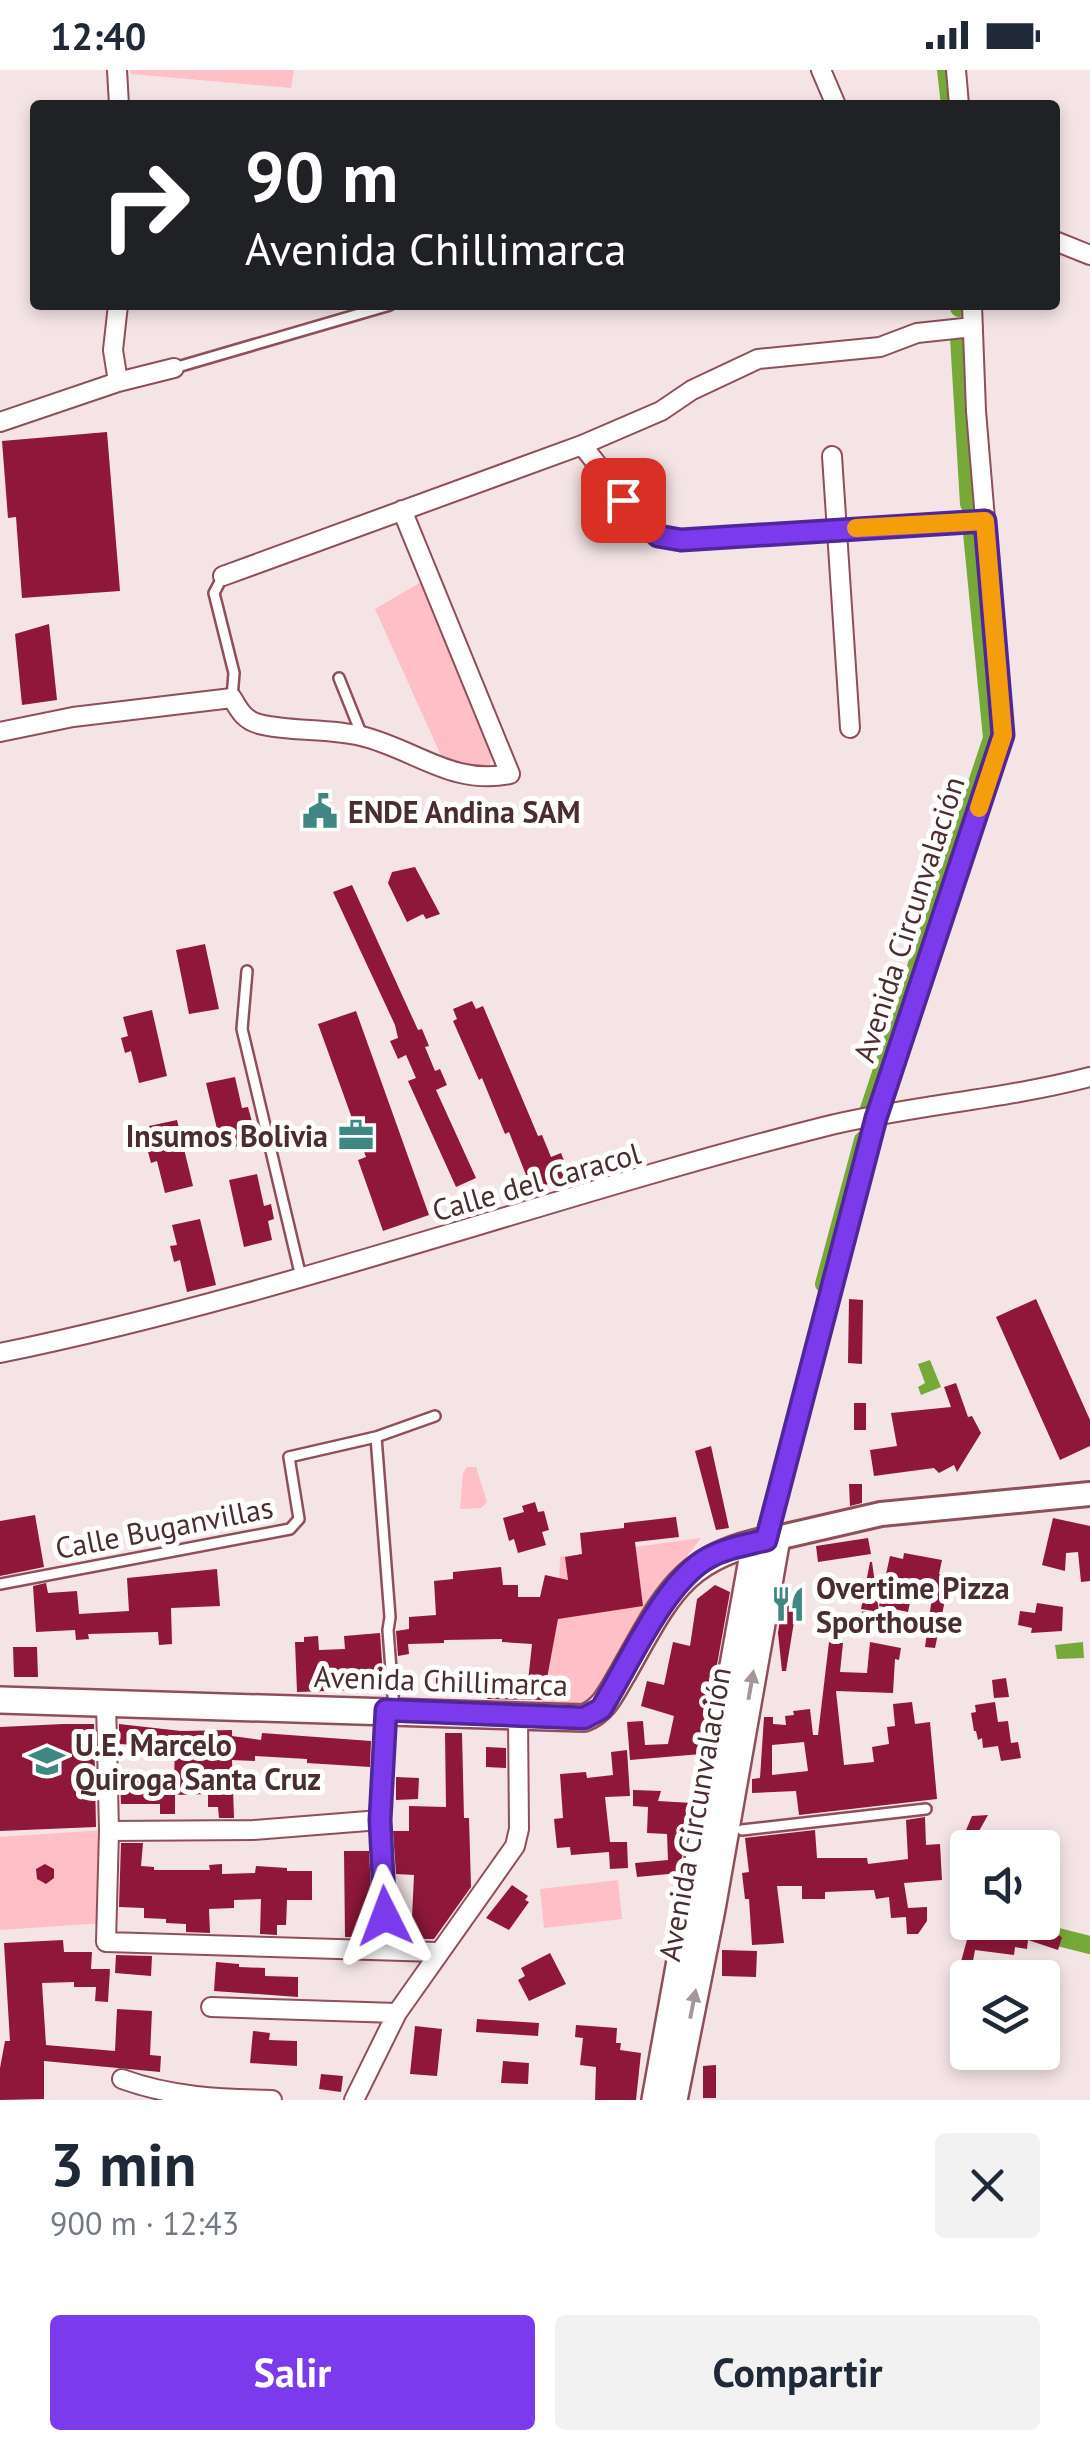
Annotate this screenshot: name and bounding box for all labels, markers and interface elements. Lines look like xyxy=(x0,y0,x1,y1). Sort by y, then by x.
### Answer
text: 12:40 xyxy=(50,11,146,60)
text: 90 m xyxy=(245,131,398,221)
icon: right xyxy=(80,140,210,270)
text: Avenida Chillimarca xyxy=(245,219,627,277)
pin xyxy=(581,458,666,543)
icon: arrive xyxy=(596,473,651,528)
street label: Avenida Circunvalación xyxy=(843,771,973,1067)
public building icon: ENDE Andina SAM xyxy=(301,792,339,830)
place label: ENDE Andina SAM xyxy=(348,792,580,831)
place label: Insumos Bolivia xyxy=(126,1116,328,1155)
office icon: Insumos Bolivia xyxy=(337,1116,375,1154)
street label: Calle del Caracol xyxy=(427,1133,645,1229)
street label: Calle Buganvillas xyxy=(52,1487,276,1567)
place label: Overtime Pizza Sporthouse xyxy=(816,1568,1010,1641)
restaurant icon: Overtime Pizza Sporthouse xyxy=(769,1585,807,1623)
street label: Avenida Chillimarca xyxy=(313,1656,569,1704)
street label: Avenida Circunvalación xyxy=(649,1664,739,1964)
one-way arrow xyxy=(744,1668,759,1700)
place label: U.E. Marcelo Quiroga Santa Cruz xyxy=(75,1725,321,1798)
school or university icon: U.E. Marcelo Quiroga Santa Cruz xyxy=(28,1742,66,1780)
map controls xyxy=(950,1830,1060,2070)
button: sound xyxy=(950,1830,1060,1940)
position arrow xyxy=(333,1864,437,1968)
button: layers xyxy=(950,1960,1060,2070)
one-way arrow xyxy=(685,1989,701,2020)
text: 3 min xyxy=(50,2125,196,2203)
button: close xyxy=(935,2133,1040,2238)
text: 900 m · 12:43 xyxy=(50,2202,239,2244)
button: Salir xyxy=(50,2315,535,2430)
button: Compartir xyxy=(555,2315,1040,2430)

